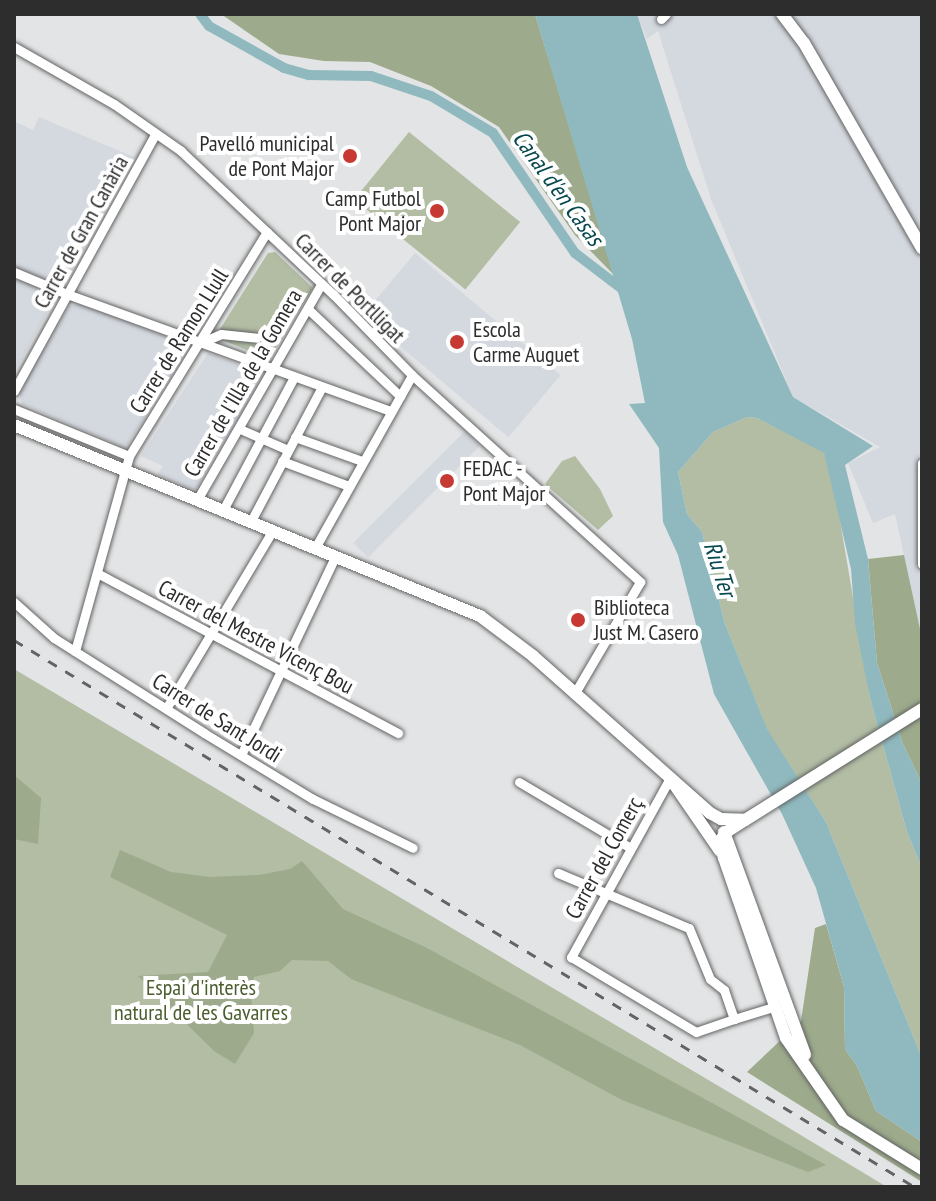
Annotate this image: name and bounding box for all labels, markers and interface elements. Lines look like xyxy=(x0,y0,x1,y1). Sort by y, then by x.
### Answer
water label: Canal d'en Casas xyxy=(507,125,609,251)
place label: Pavelló municipal de Pont Major xyxy=(199,130,334,182)
marker: Pavelló municipal de Pont Major xyxy=(341,147,359,165)
street label: Carrer de Gran Canària xyxy=(28,151,134,313)
place label: Camp Futbol Pont Major xyxy=(325,185,421,236)
marker: Camp Futbol Pont Major xyxy=(428,202,446,220)
street label: Carrer de Portlligat xyxy=(290,228,410,348)
street label: Carrer de Ramon Llull xyxy=(124,264,234,418)
street label: Carrer de l'Illa de la Gomera xyxy=(179,285,307,481)
place label: Escola Carme Auguet xyxy=(473,316,580,368)
marker: Escola Carme Auguet xyxy=(448,333,466,351)
place label: FEDAC - Pont Major xyxy=(463,455,545,506)
marker: FEDAC - Pont Major xyxy=(438,472,456,490)
water label: Riu Ter xyxy=(698,537,742,601)
street label: Carrer del Mestre Vicenç Bou xyxy=(153,574,359,700)
place label: Biblioteca Just M. Casero xyxy=(594,594,700,646)
marker: Biblioteca Just M. Casero xyxy=(569,611,587,629)
street label: Carrer de Sant Jordi xyxy=(147,668,287,768)
street label: Carrer del Comerç xyxy=(560,793,648,923)
park label: Espai d'interès natural de les Gavarres xyxy=(114,974,288,1026)

